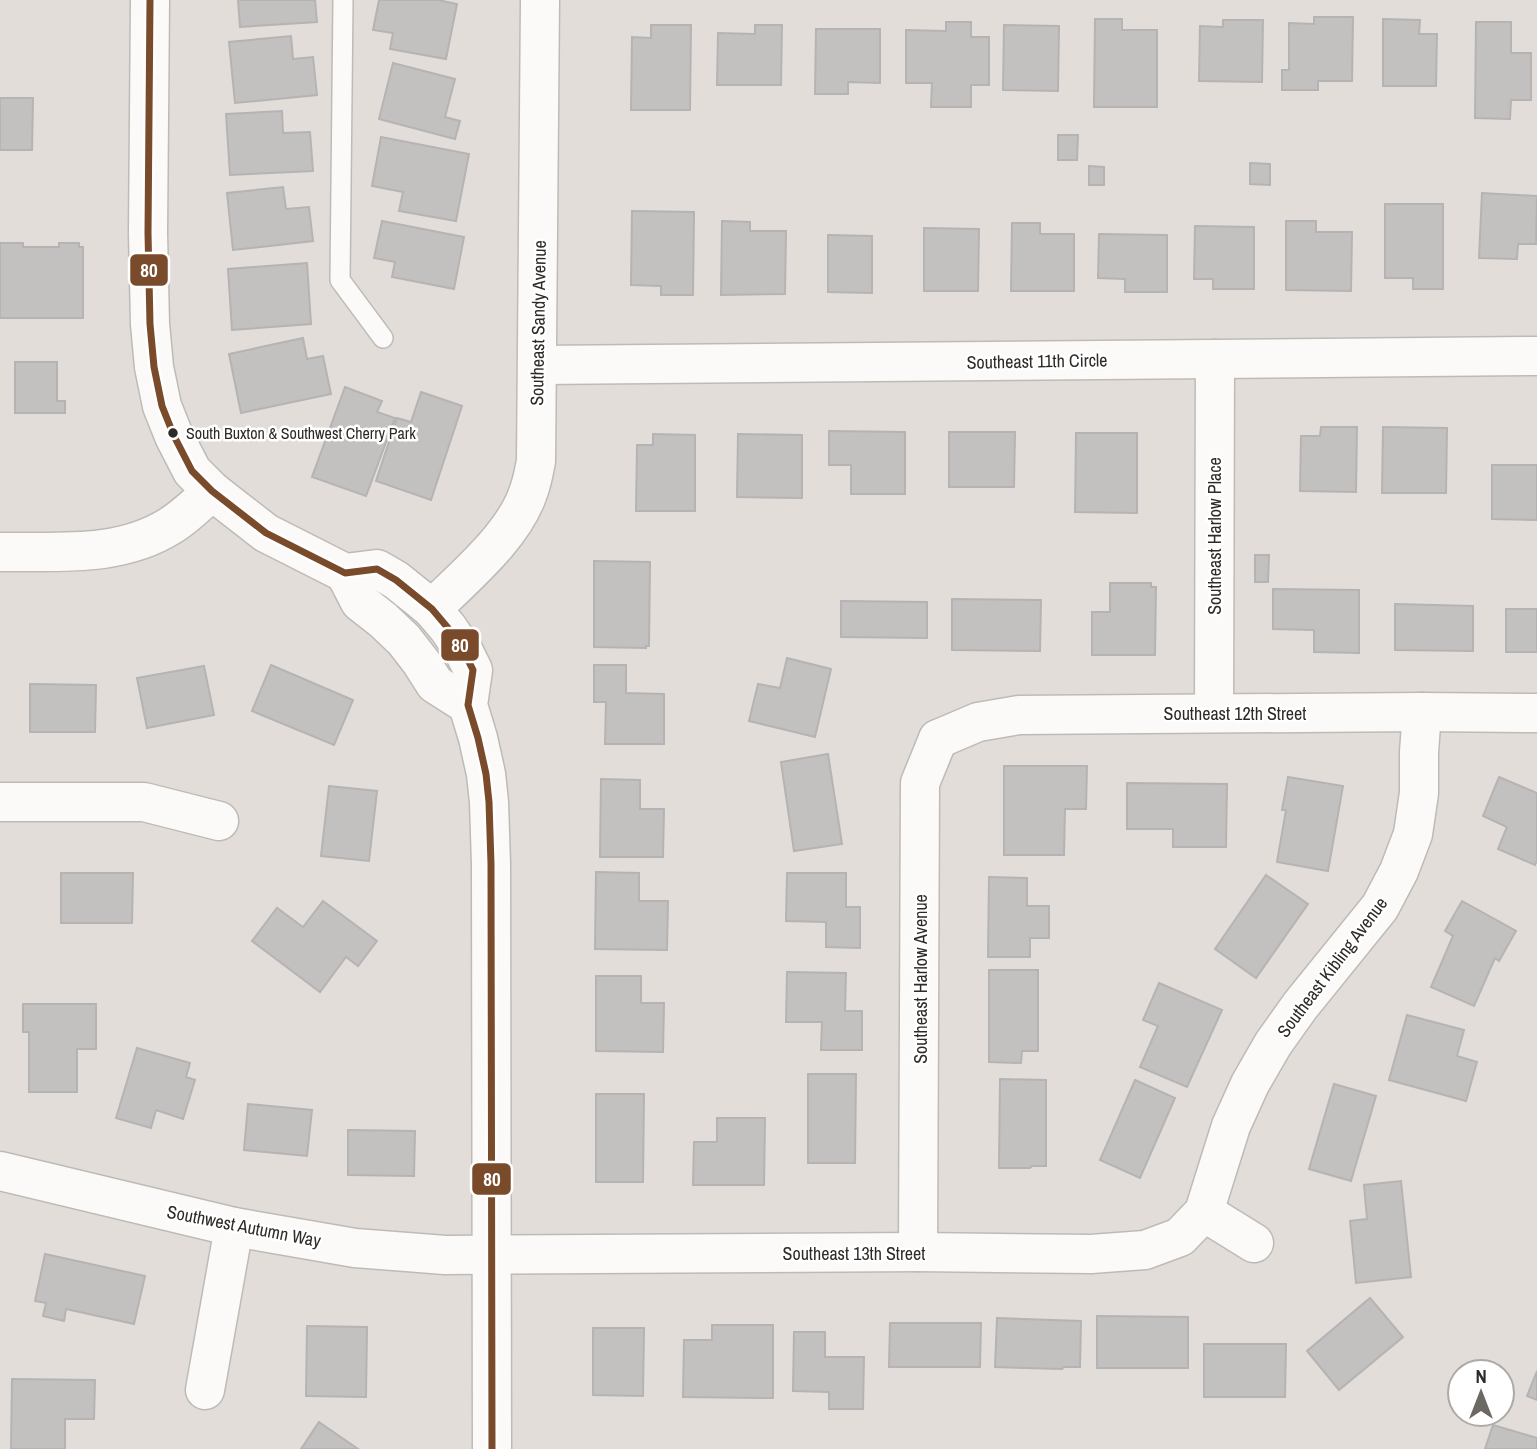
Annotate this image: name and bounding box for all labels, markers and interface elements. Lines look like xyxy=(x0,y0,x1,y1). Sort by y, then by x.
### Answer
street label: Southeast Sandy Avenue xyxy=(524,240,552,406)
line badge: 80 xyxy=(129,253,169,287)
text: 80 xyxy=(140,257,158,283)
street label: Southeast 11th Circle xyxy=(966,347,1108,375)
place label: South Buxton & Southwest Cherry Park xyxy=(186,422,416,444)
marker: South Buxton & Southwest Cherry Park xyxy=(166,426,180,440)
street label: Southeast Harlow Place xyxy=(1202,457,1227,615)
line badge: 80 xyxy=(440,628,480,662)
text: 80 xyxy=(451,632,469,658)
street label: Southeast 12th Street xyxy=(1164,701,1306,726)
street label: Southeast Kibling Avenue xyxy=(1271,892,1393,1042)
street label: Southeast Harlow Avenue xyxy=(908,894,933,1064)
line badge: 80 xyxy=(471,1162,512,1196)
text: 80 xyxy=(483,1166,501,1192)
street label: Southwest Autumn Way xyxy=(165,1199,324,1253)
street label: Southeast 13th Street xyxy=(783,1241,925,1266)
north arrow xyxy=(1446,1358,1516,1428)
text: N xyxy=(1475,1363,1487,1389)

